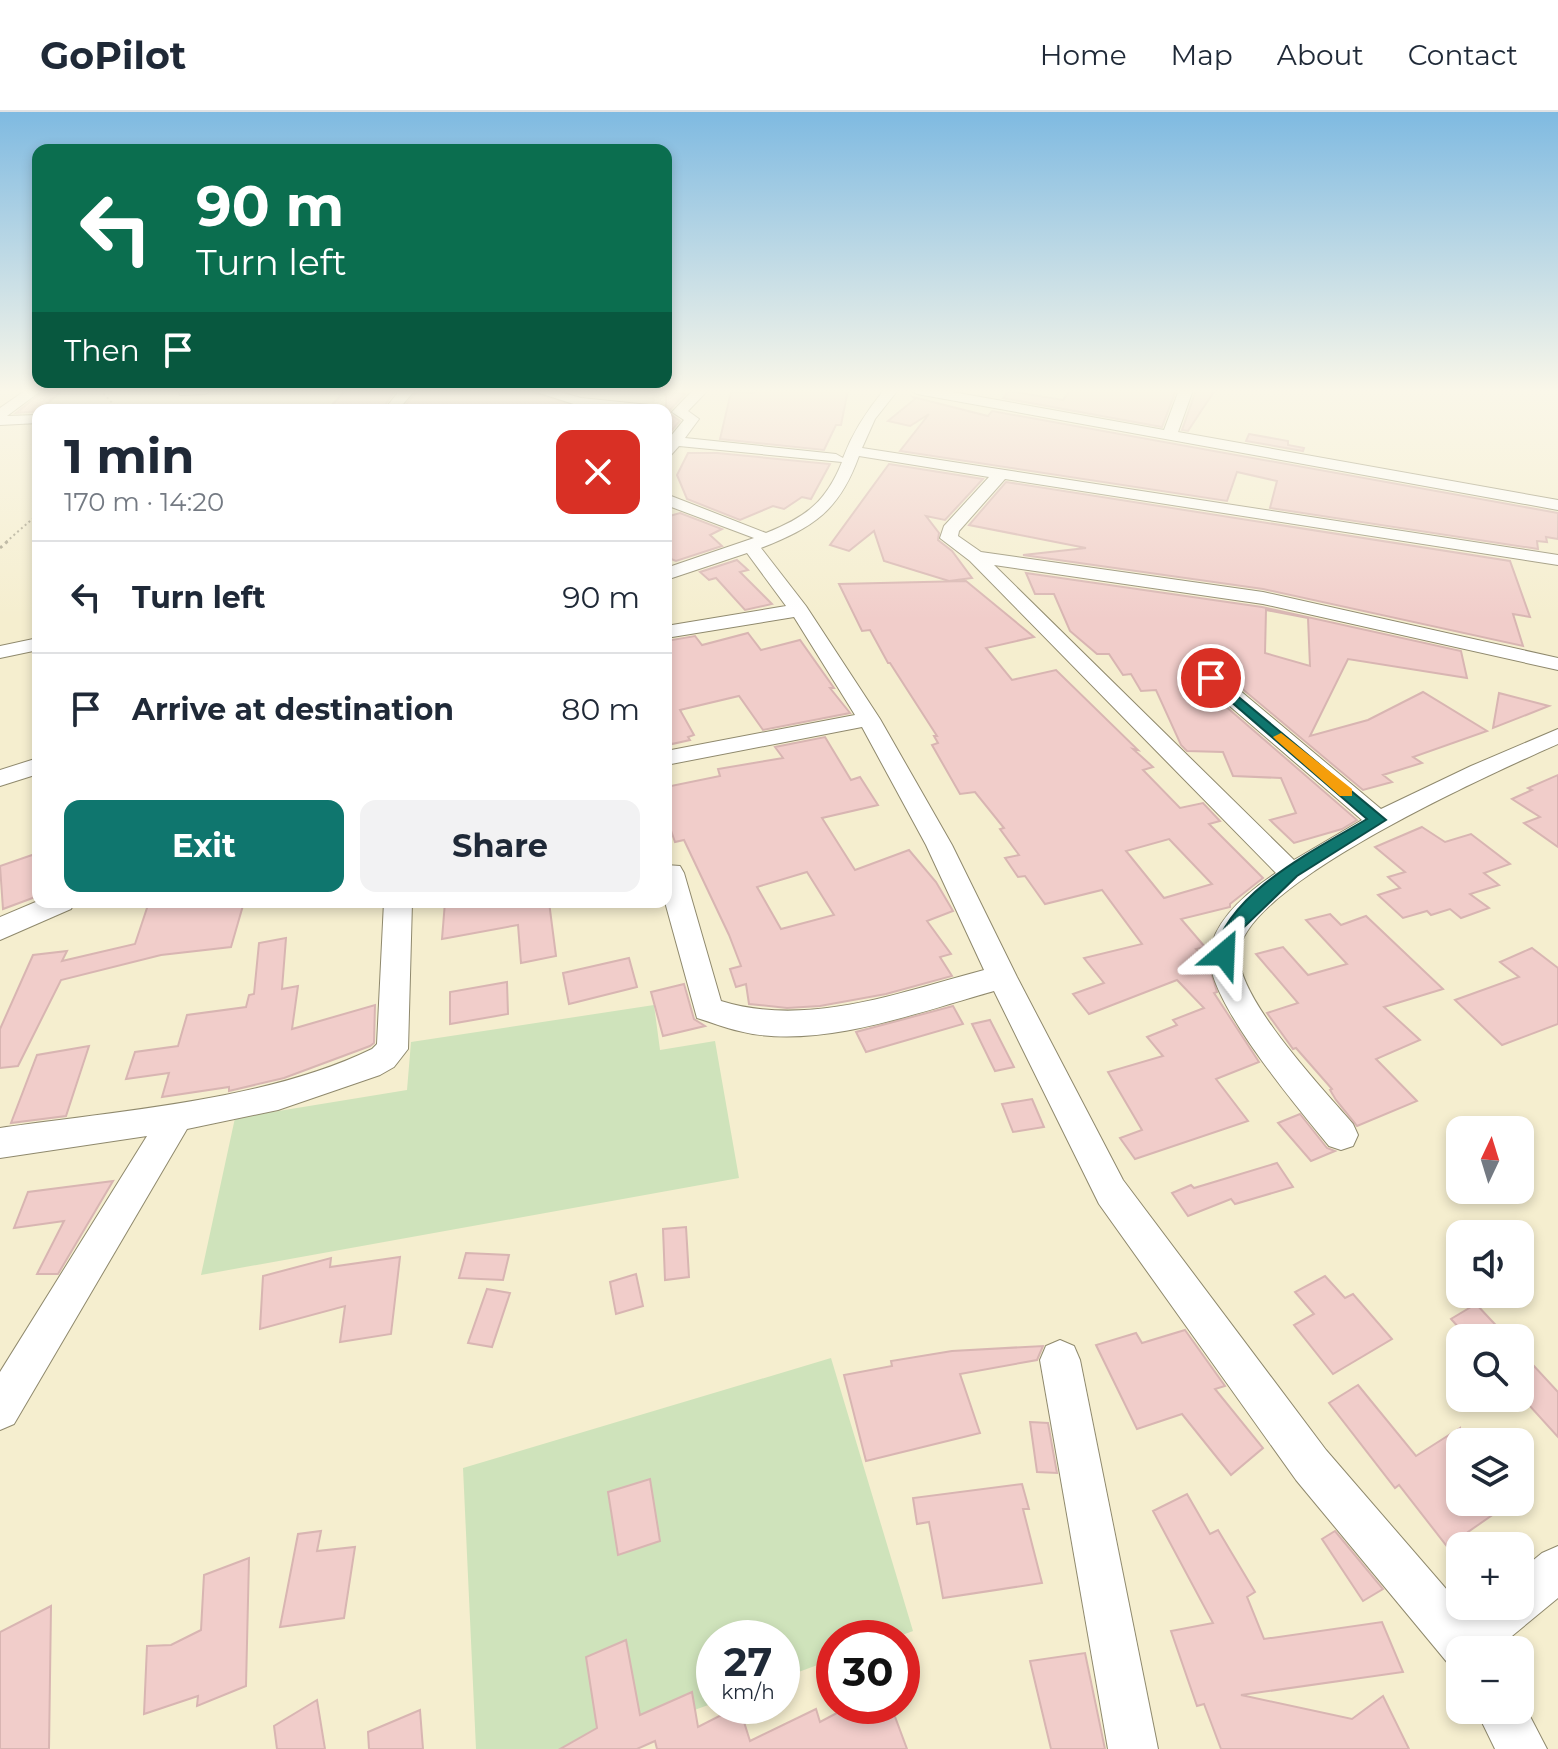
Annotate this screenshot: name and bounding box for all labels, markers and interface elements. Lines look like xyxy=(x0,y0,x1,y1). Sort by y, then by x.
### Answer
text: GoPilot xyxy=(40,32,186,79)
text: Home xyxy=(1040,38,1127,72)
text: Map xyxy=(1171,38,1233,72)
text: About xyxy=(1277,38,1364,72)
text: Contact xyxy=(1408,38,1518,72)
text: 90 m xyxy=(196,172,344,240)
icon: left xyxy=(64,176,168,280)
text: Turn left xyxy=(196,240,347,284)
icon: arrive xyxy=(156,328,200,372)
text: Then xyxy=(64,332,140,369)
text: 1 min xyxy=(64,427,194,485)
button: close xyxy=(556,430,640,514)
text: 170 m · 14:20 xyxy=(64,486,224,518)
icon: left xyxy=(64,575,108,619)
text: Turn left xyxy=(132,579,265,616)
text: 90 m xyxy=(562,579,640,616)
pin xyxy=(1177,644,1245,712)
icon: arrive xyxy=(1189,656,1233,700)
icon: arrive xyxy=(64,687,108,731)
text: Arrive at destination xyxy=(132,691,454,728)
text: 80 m xyxy=(561,691,640,728)
button: Exit xyxy=(64,800,344,892)
button: Share xyxy=(360,800,640,892)
position arrow xyxy=(1182,912,1266,996)
north arrow xyxy=(1446,1116,1534,1204)
map controls xyxy=(1446,1116,1534,1724)
button: sound xyxy=(1446,1220,1534,1308)
button: search xyxy=(1446,1324,1534,1412)
button: layers xyxy=(1446,1428,1534,1516)
button: + xyxy=(1446,1532,1534,1620)
speed limit sign: 30 xyxy=(816,1620,920,1724)
button: − xyxy=(1446,1636,1534,1724)
text: 27 xyxy=(724,1637,772,1686)
text: km/h xyxy=(721,1680,775,1704)

